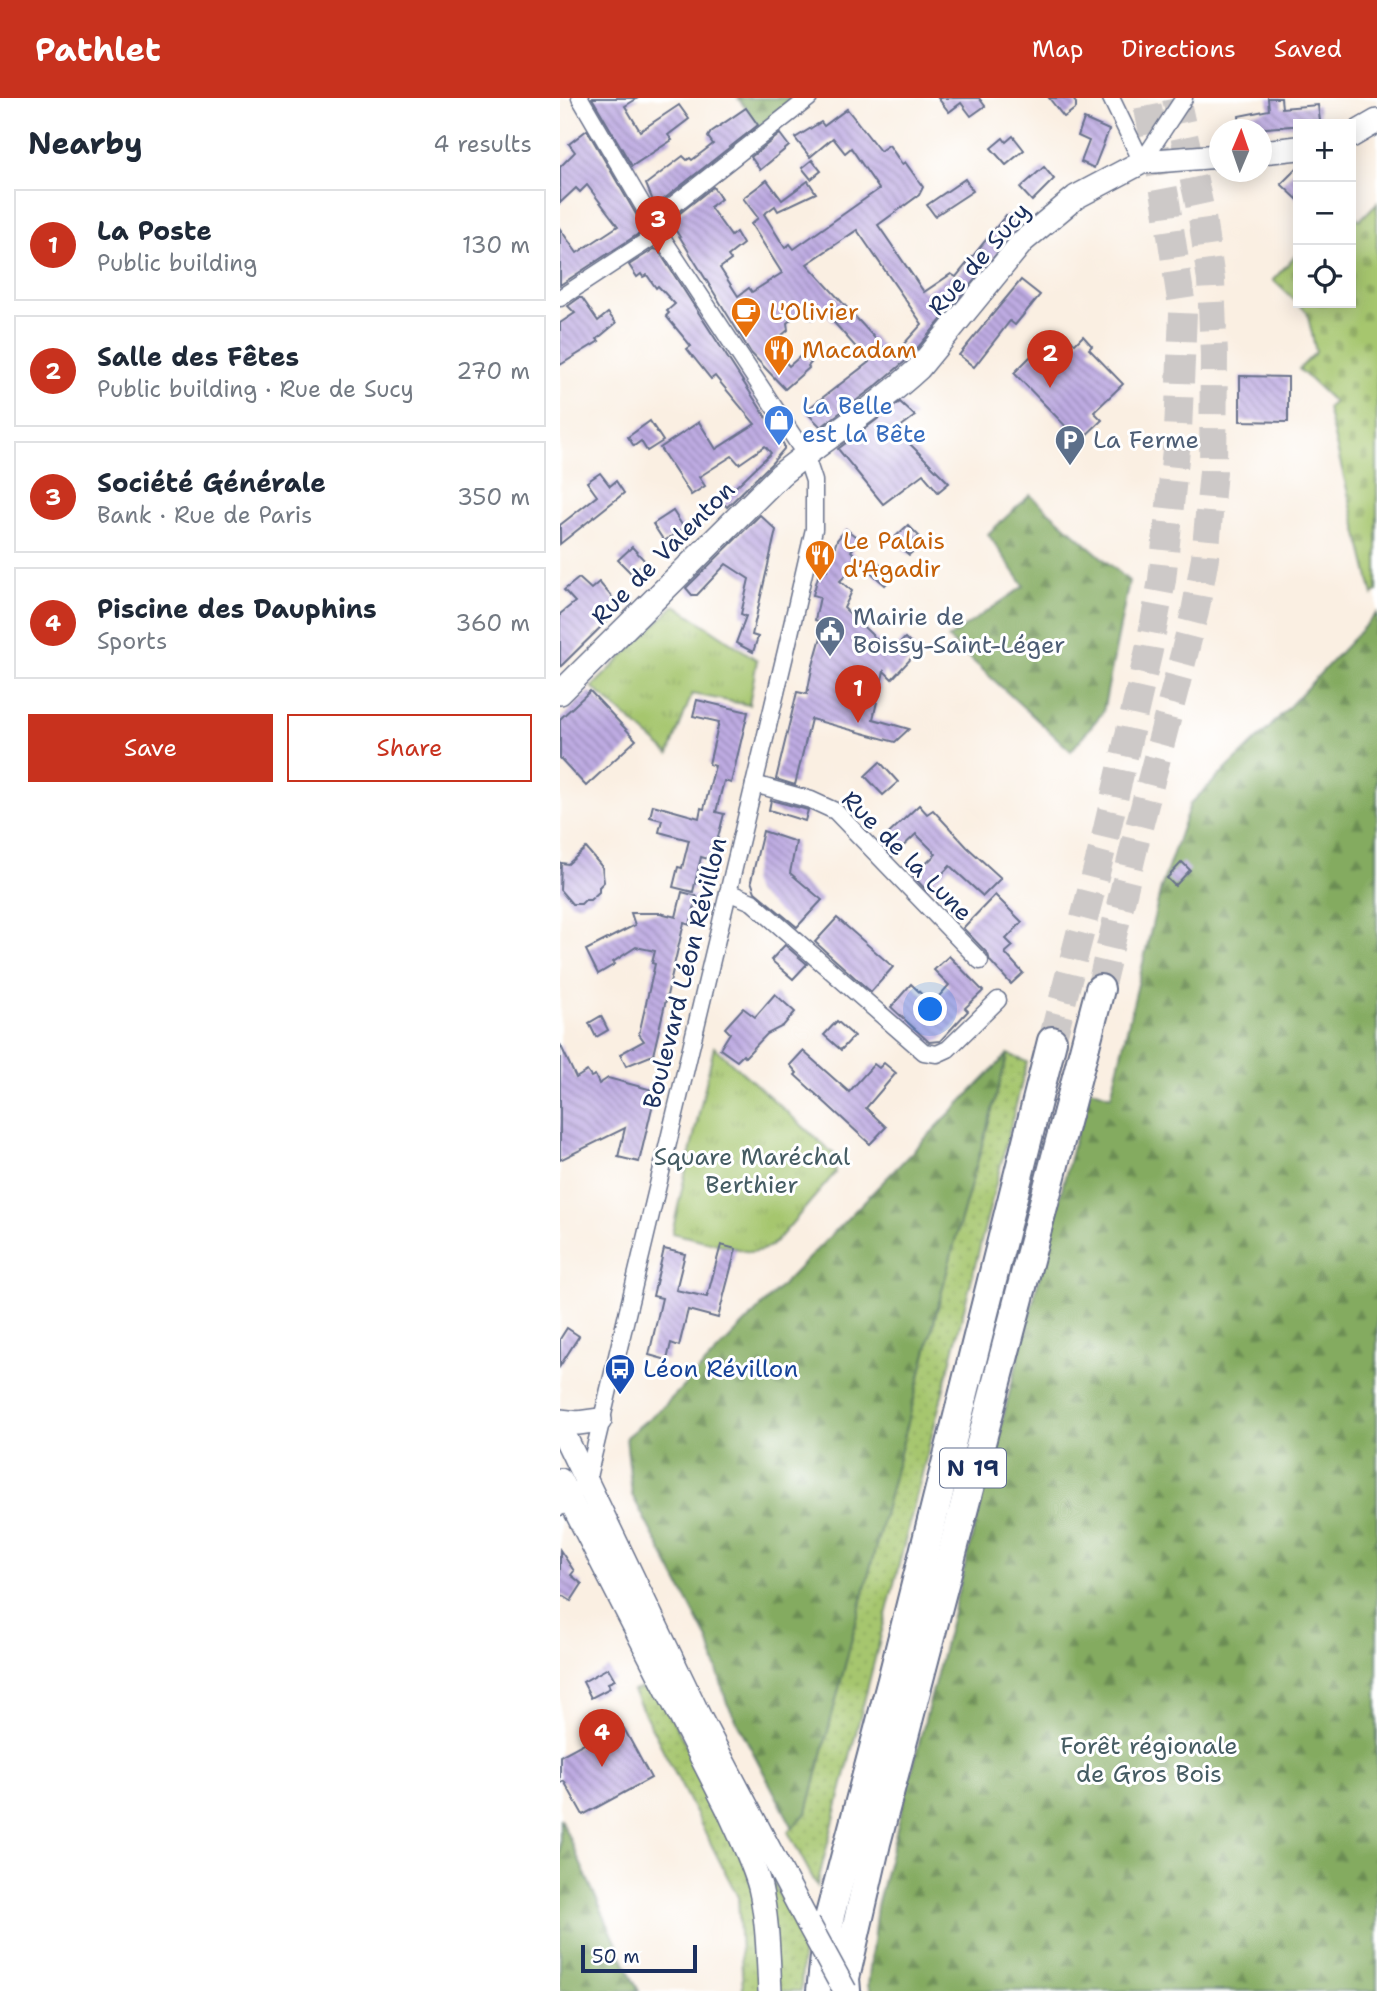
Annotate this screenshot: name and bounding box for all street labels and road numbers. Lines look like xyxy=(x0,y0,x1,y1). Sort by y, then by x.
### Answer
street label: Rue de Sucy xyxy=(921,196,1037,322)
street label: Rue de Valenton xyxy=(584,474,742,632)
street label: Rue de la Lune xyxy=(835,784,979,928)
street label: Boulevard Léon Révillon xyxy=(636,834,734,1112)
road number: N 19 xyxy=(940,1448,1006,1488)

